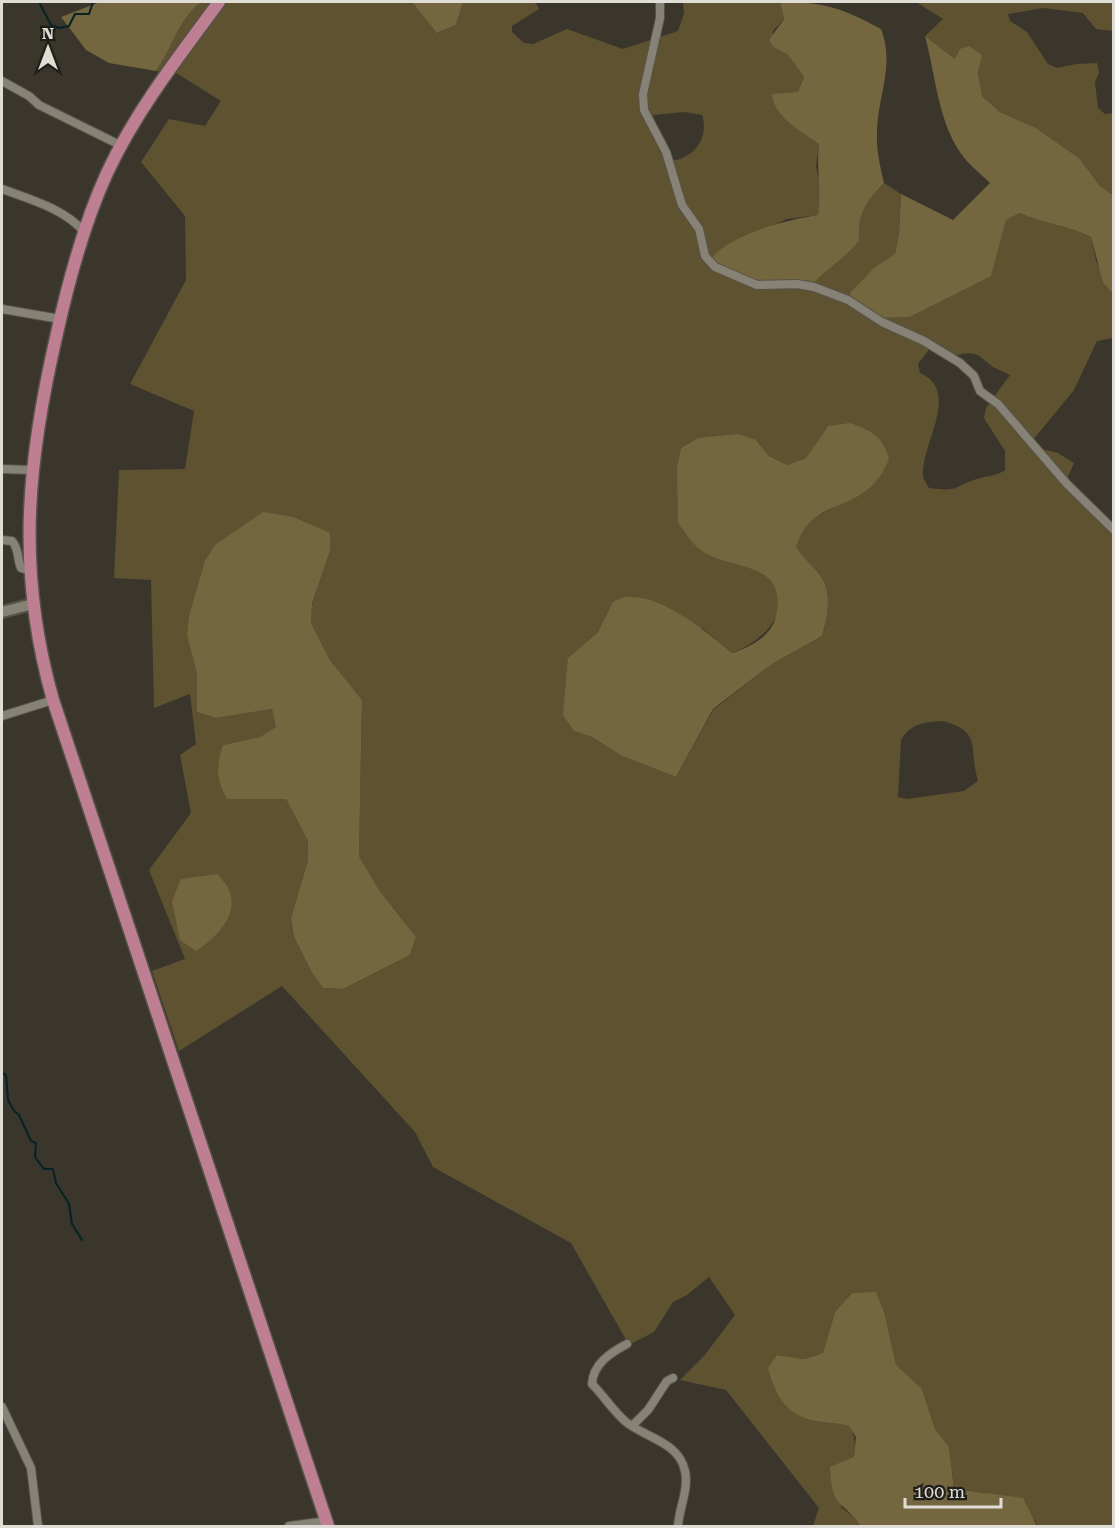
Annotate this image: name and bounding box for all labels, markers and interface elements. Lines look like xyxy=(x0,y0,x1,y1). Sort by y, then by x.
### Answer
north arrow xyxy=(18,18,78,78)
text: N xyxy=(42,24,54,43)
scale bar xyxy=(905,1471,1001,1509)
text: 100 m xyxy=(914,1481,965,1502)

